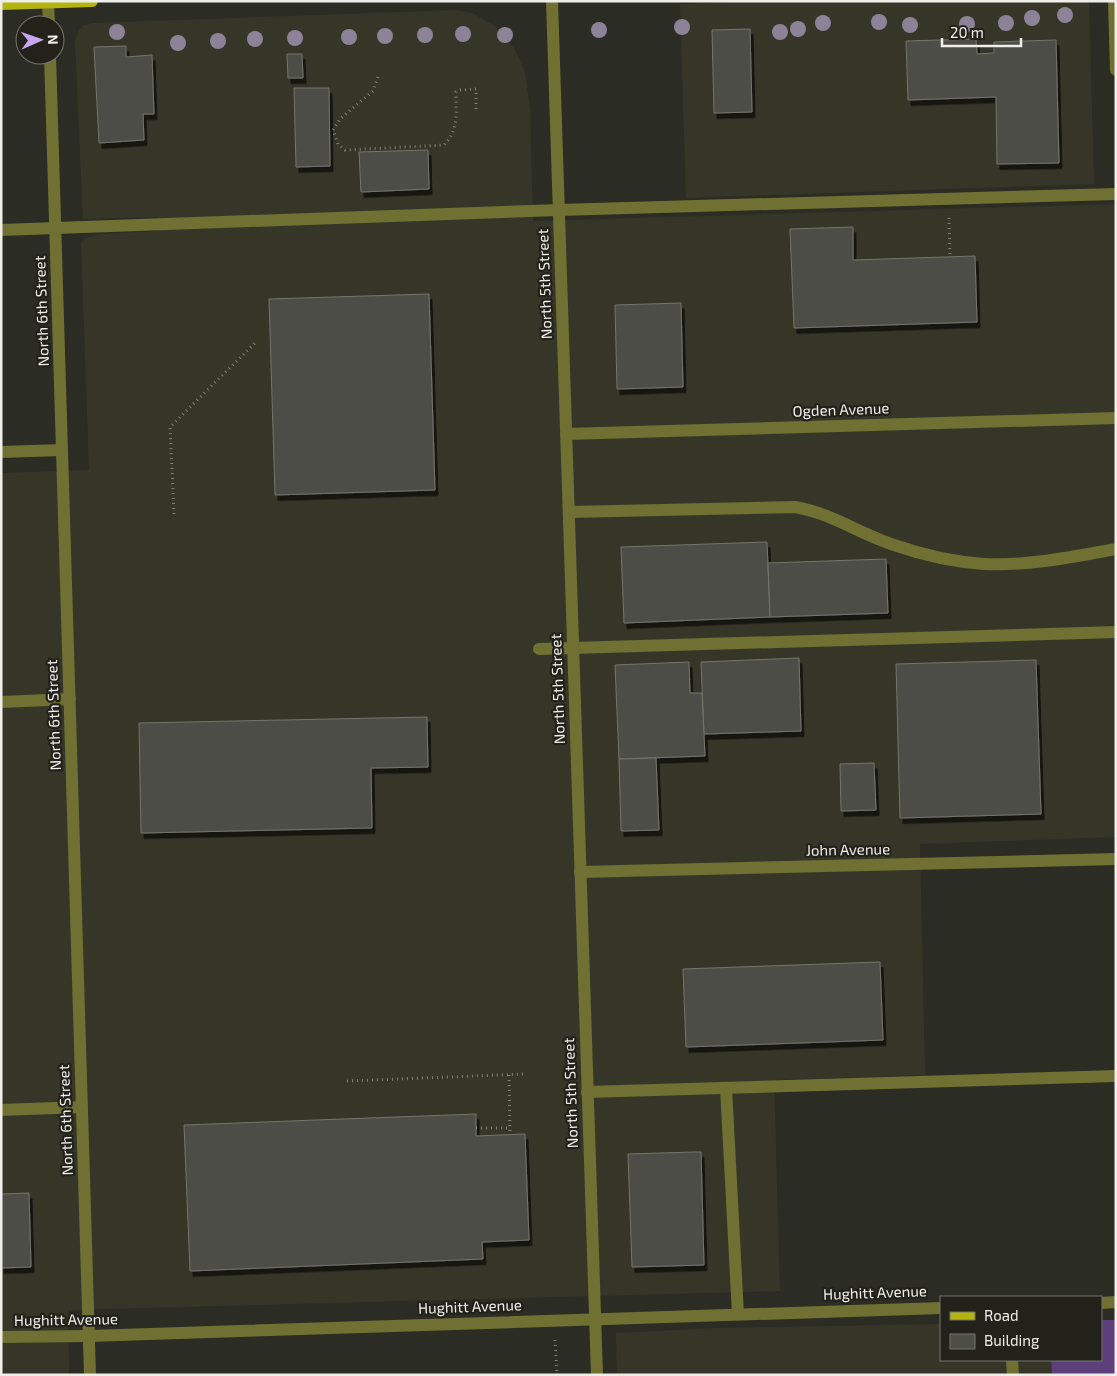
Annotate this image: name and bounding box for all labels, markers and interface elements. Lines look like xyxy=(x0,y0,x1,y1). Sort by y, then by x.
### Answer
north arrow xyxy=(15,15,65,65)
scale bar xyxy=(942,15,1021,47)
text: 20 m xyxy=(950,23,984,41)
text: N xyxy=(45,34,62,45)
street label: North 5th Street xyxy=(533,228,555,340)
street label: North 6th Street xyxy=(30,255,52,367)
street label: Ogden Avenue xyxy=(792,398,890,420)
street label: North 5th Street xyxy=(546,633,568,745)
street label: North 6th Street xyxy=(42,659,64,771)
street label: John Avenue xyxy=(806,839,890,859)
street label: North 5th Street xyxy=(559,1037,581,1149)
street label: North 6th Street xyxy=(54,1064,76,1176)
street label: Hughitt Avenue xyxy=(823,1281,927,1303)
street label: Hughitt Avenue xyxy=(418,1295,522,1317)
legend xyxy=(940,1296,1102,1361)
text: Road xyxy=(984,1306,1019,1324)
street label: Hughitt Avenue xyxy=(14,1309,118,1329)
text: Building xyxy=(984,1331,1040,1349)

